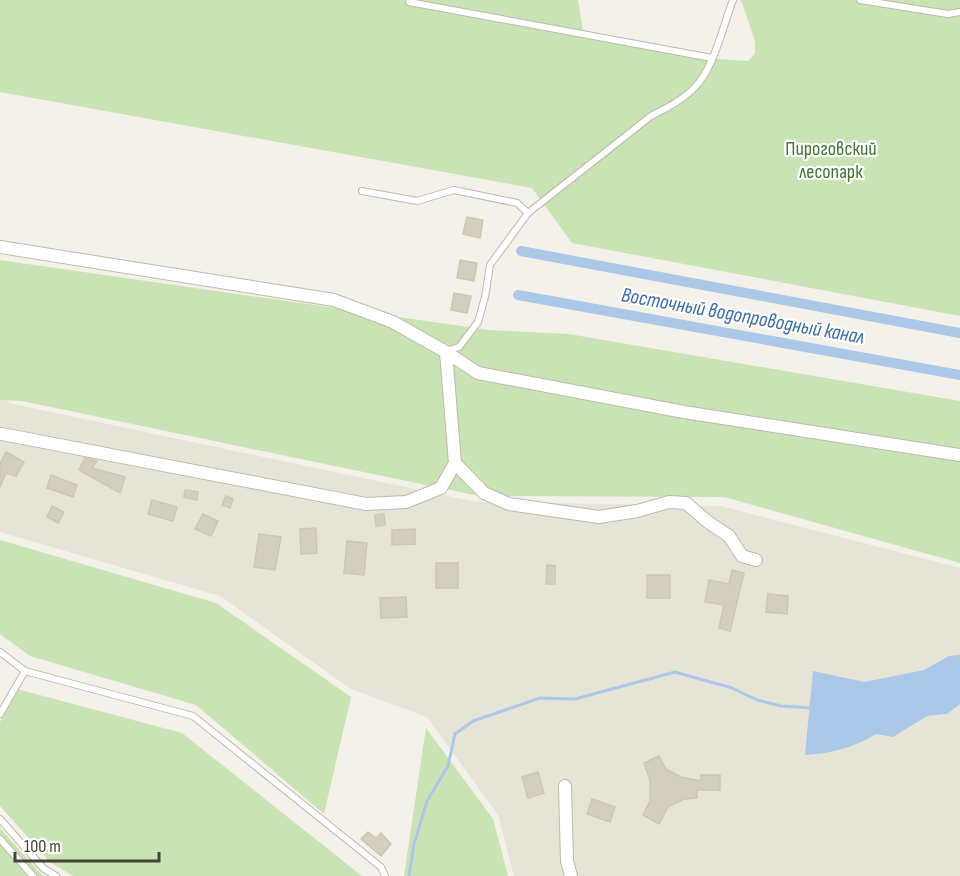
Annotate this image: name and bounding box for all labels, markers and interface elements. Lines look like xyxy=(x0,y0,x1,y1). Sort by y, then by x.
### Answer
park label: Пироговский лесопарк xyxy=(785,137,877,184)
water label: Восточный водопроводный канал xyxy=(619,282,867,350)
scale bar xyxy=(15,825,159,863)
text: 100 m xyxy=(24,836,61,857)

